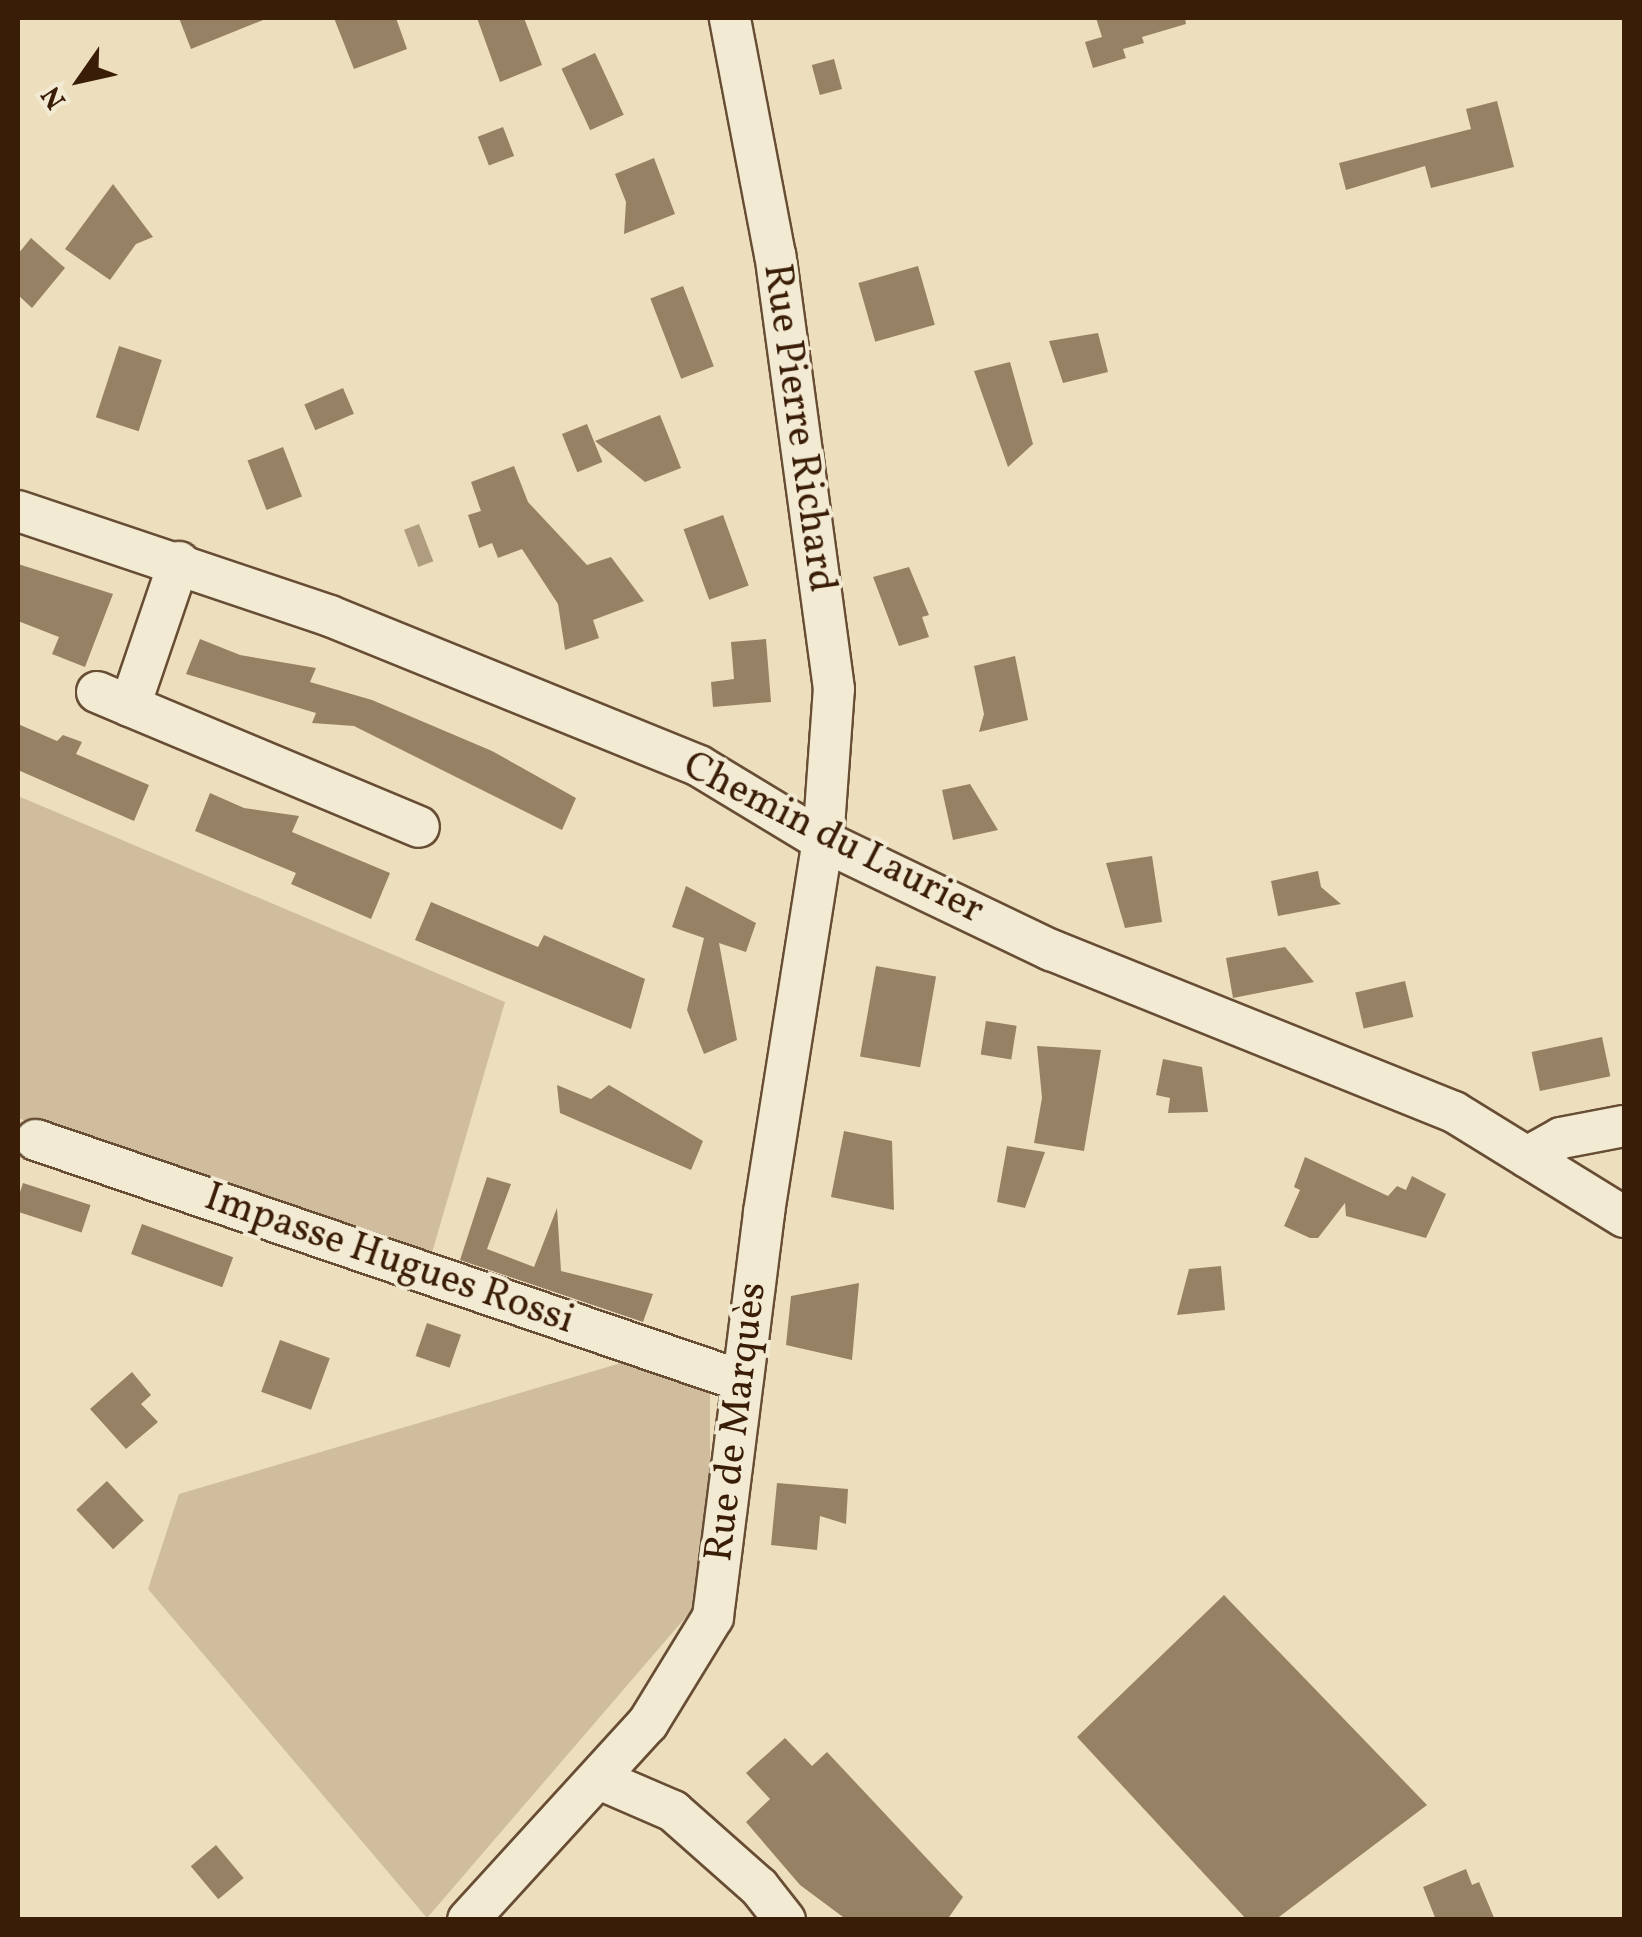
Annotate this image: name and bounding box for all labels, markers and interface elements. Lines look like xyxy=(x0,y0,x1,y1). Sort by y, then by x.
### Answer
north arrow xyxy=(30,30,130,130)
text: N xyxy=(33,78,77,116)
street label: Rue Pierre Richard xyxy=(751,261,845,595)
street label: Chemin du Laurier xyxy=(675,743,991,935)
street label: Impasse Hugues Rossi xyxy=(198,1174,580,1346)
street label: Rue de Marquès xyxy=(696,1280,778,1564)

